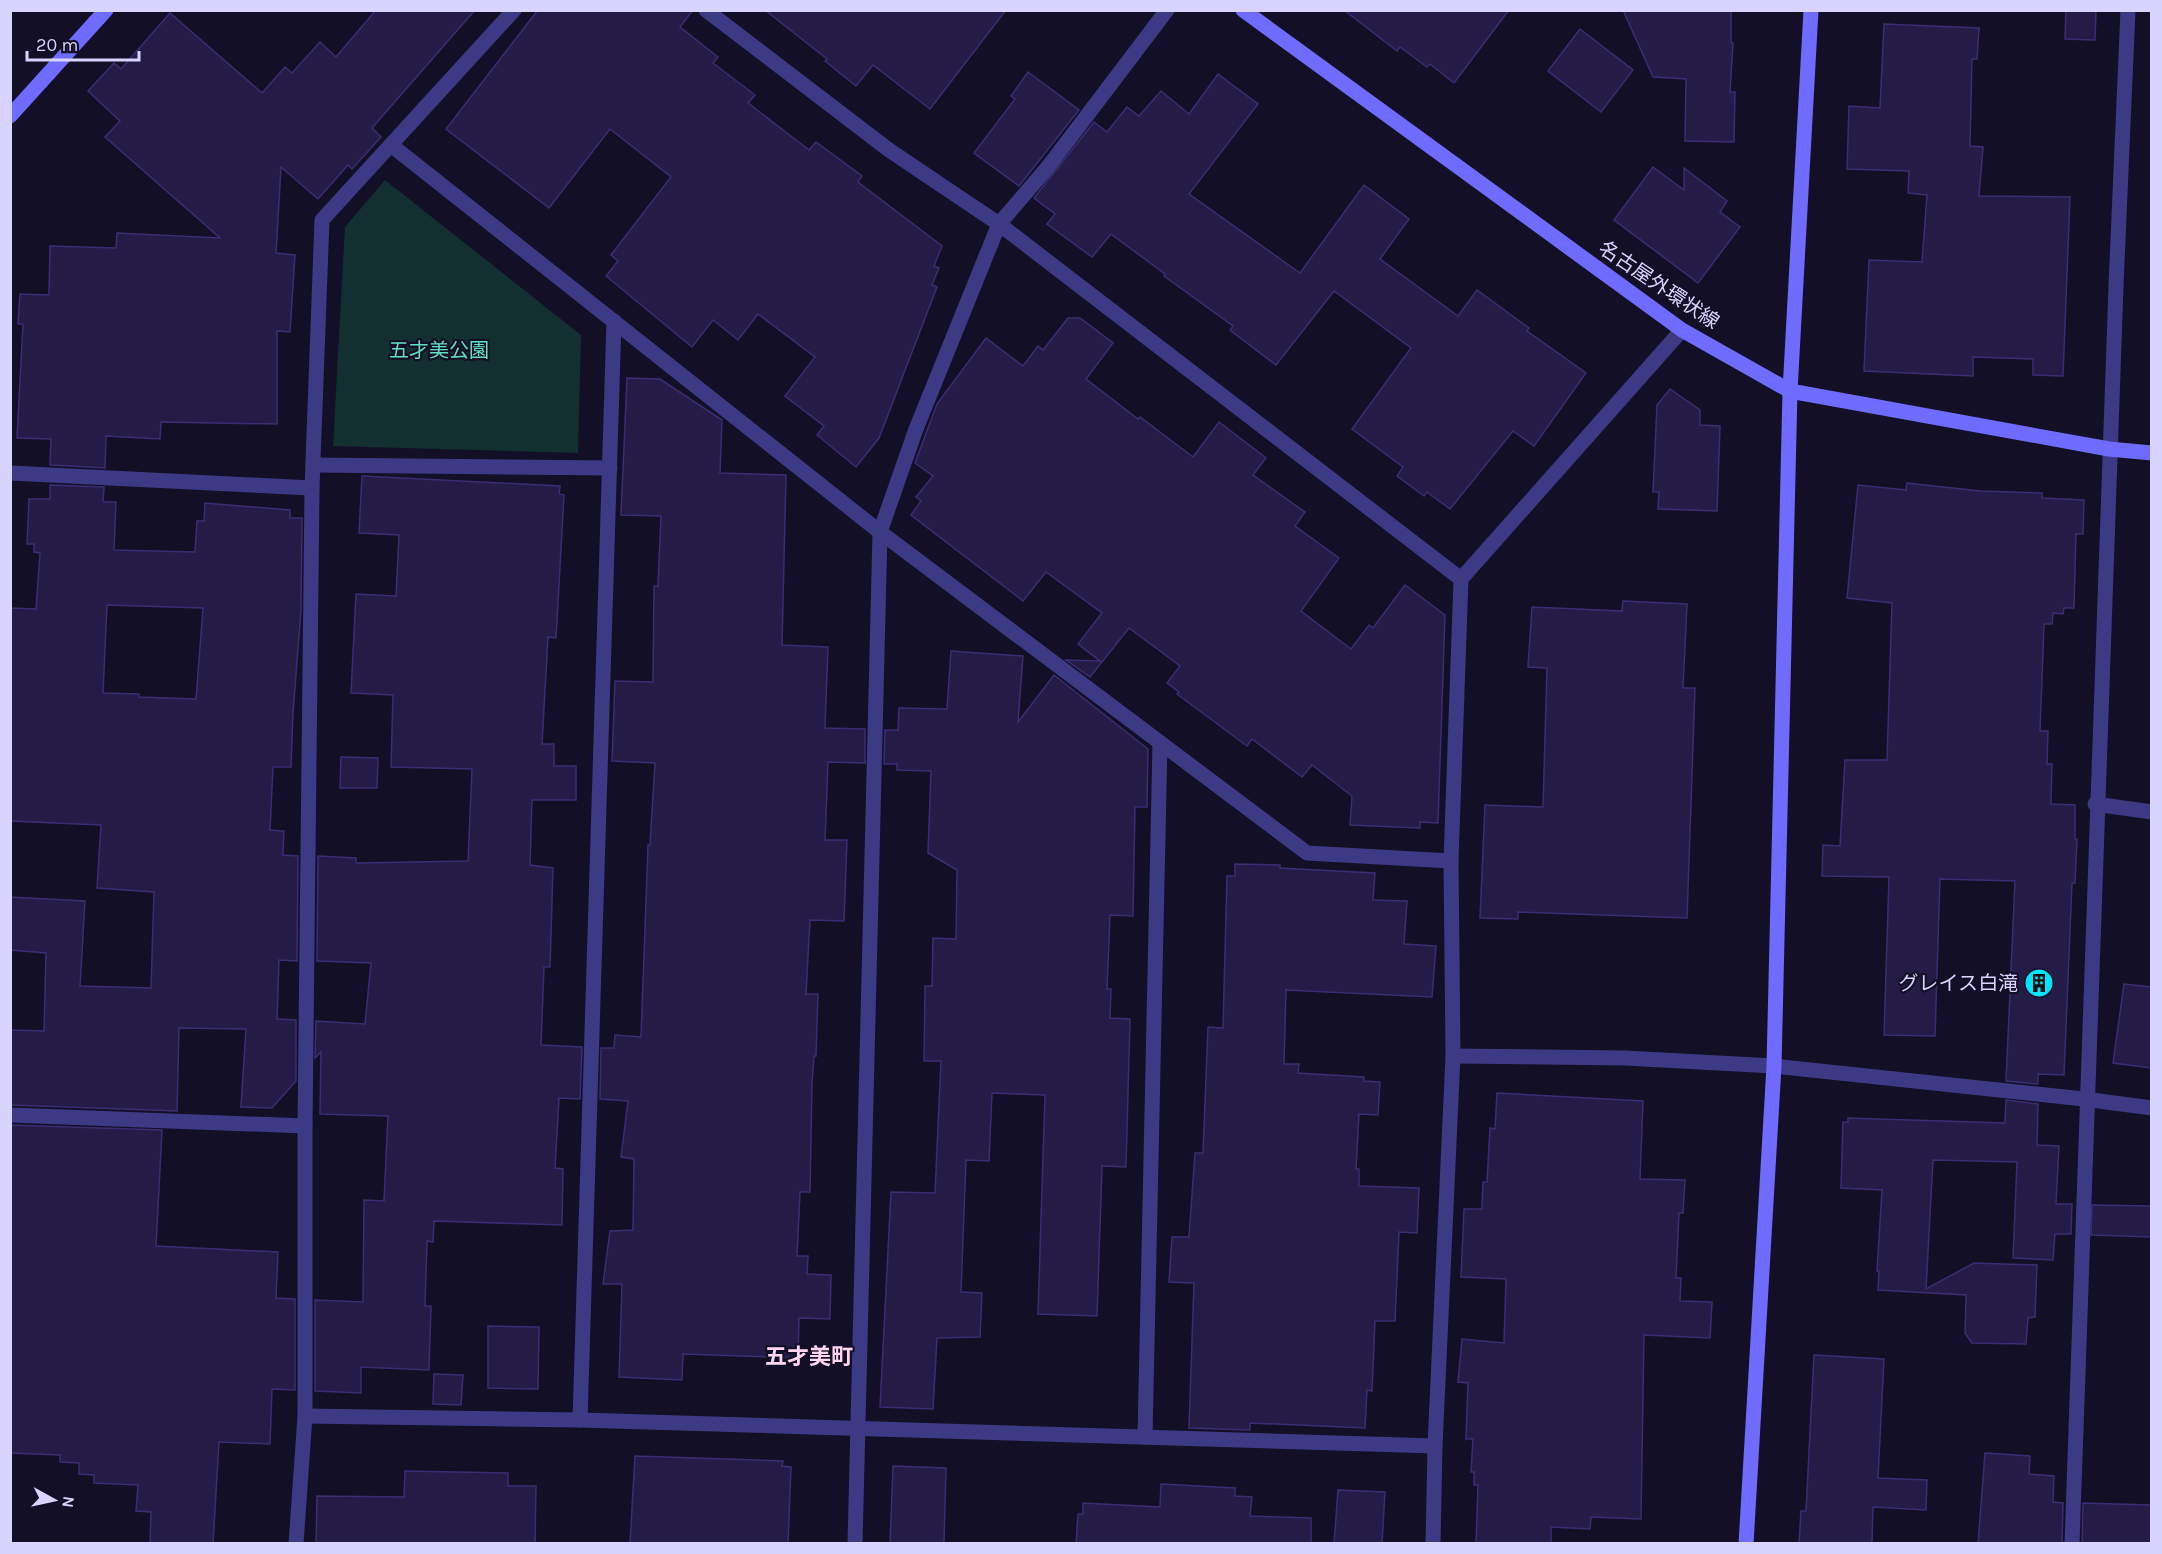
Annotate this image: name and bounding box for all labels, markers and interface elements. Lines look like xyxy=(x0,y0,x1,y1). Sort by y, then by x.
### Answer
scale bar xyxy=(27,24,140,62)
text: 20 m xyxy=(36,34,78,56)
street label: 名古屋外環状線 xyxy=(1595,236,1723,334)
park label: 五才美公園 xyxy=(389,339,489,362)
building icon: グレイス白滝 xyxy=(2023,967,2055,999)
place label: グレイス白滝 xyxy=(1899,972,2018,995)
district label: 五才美町 xyxy=(765,1344,853,1370)
north arrow xyxy=(24,1470,84,1530)
text: N xyxy=(58,1495,79,1509)

